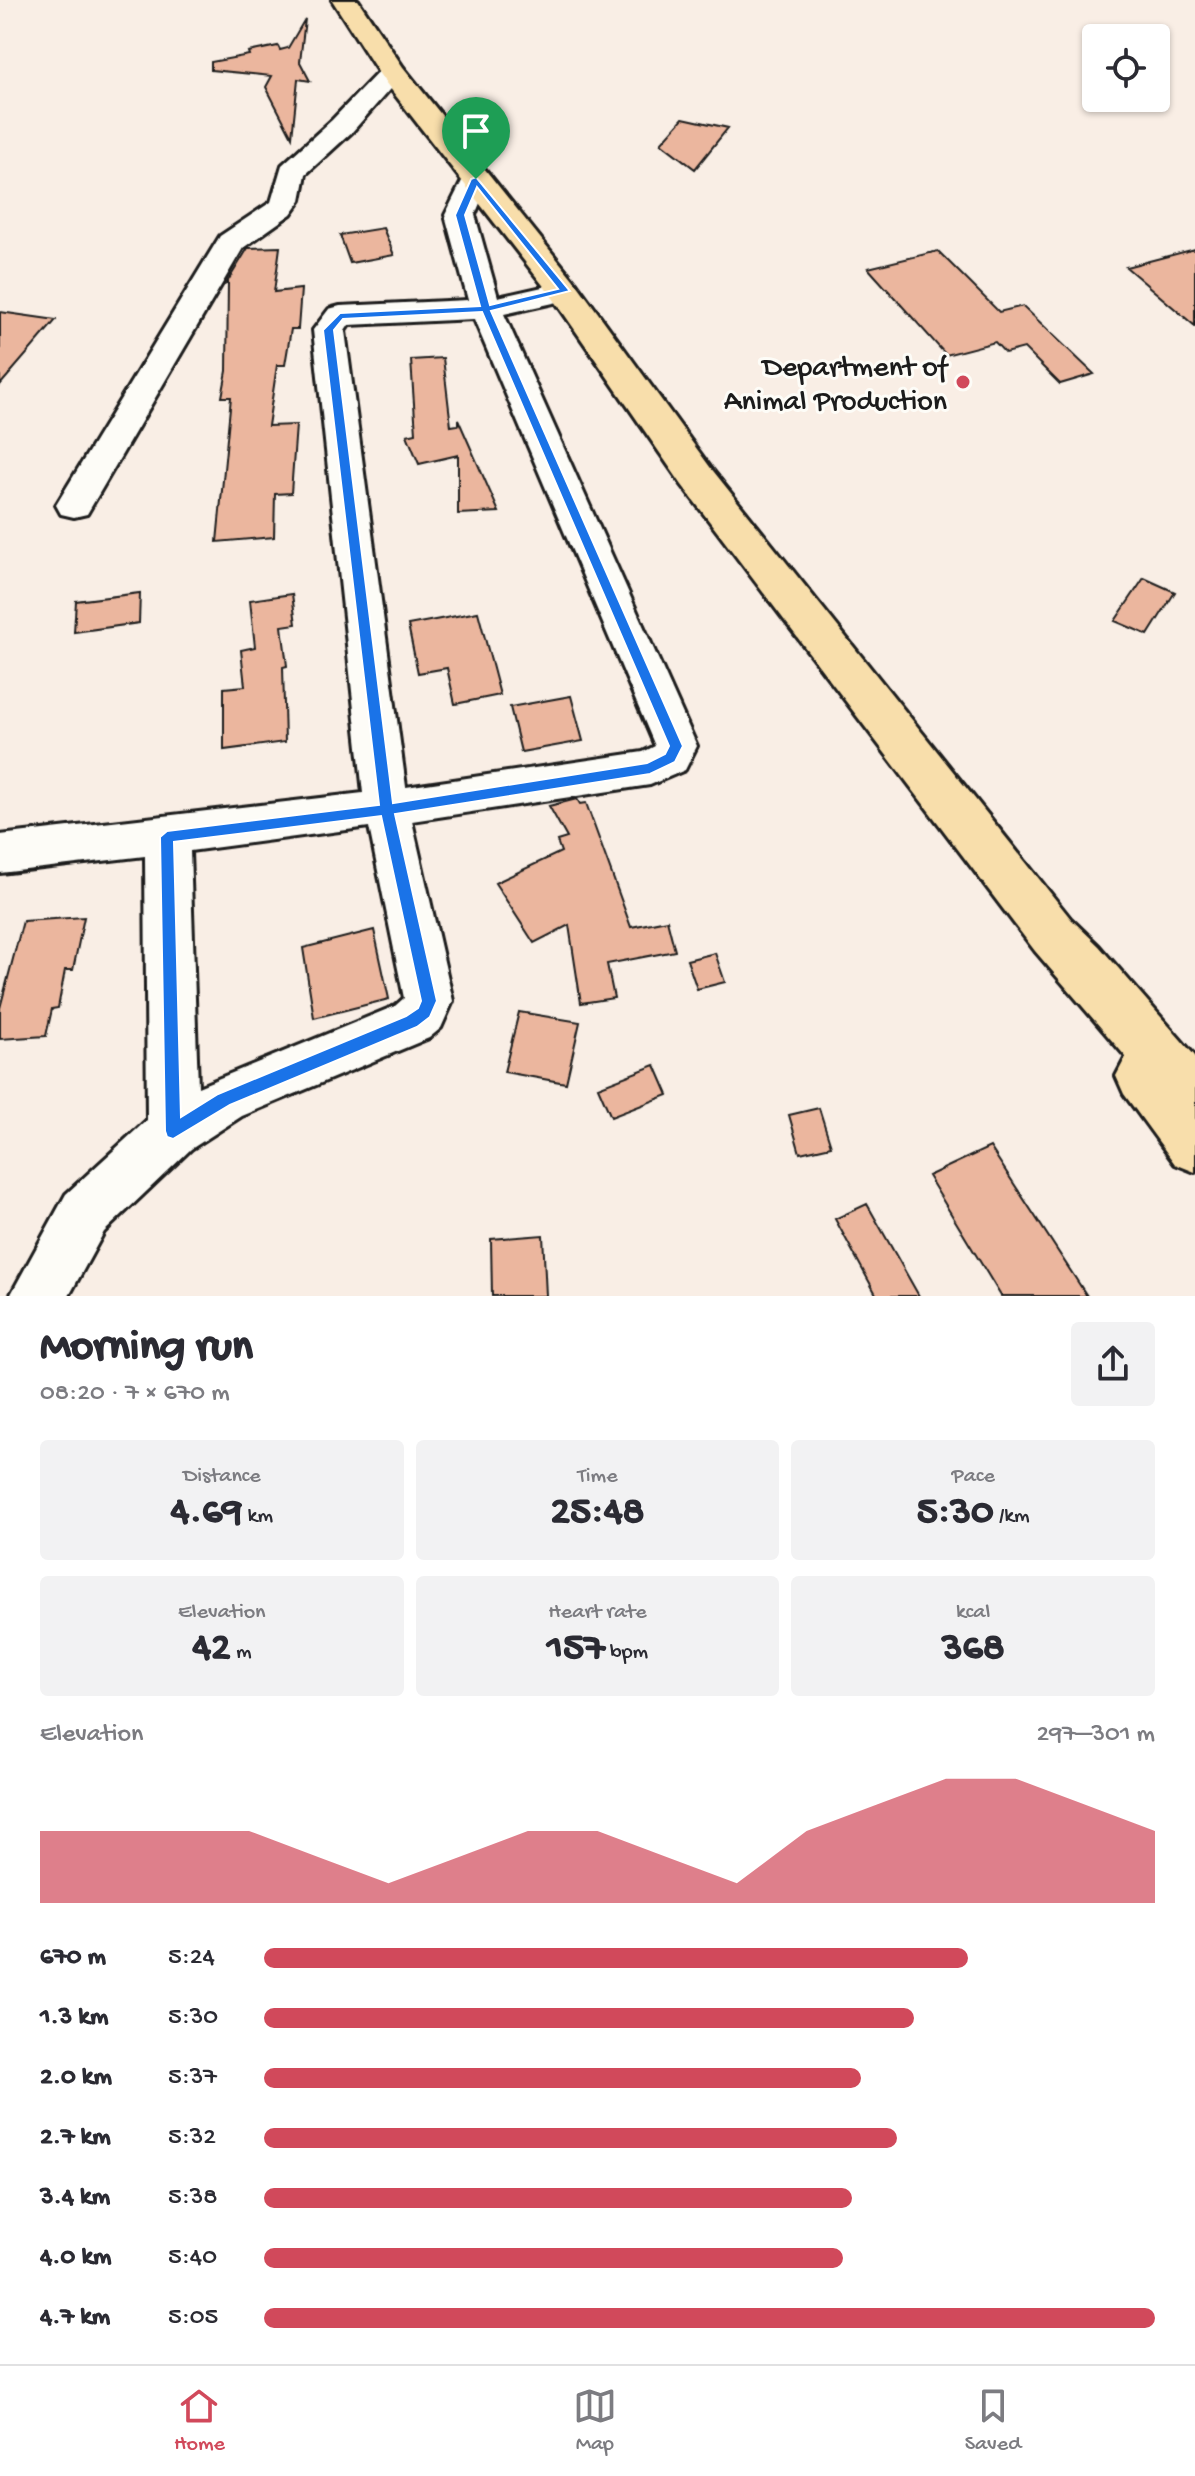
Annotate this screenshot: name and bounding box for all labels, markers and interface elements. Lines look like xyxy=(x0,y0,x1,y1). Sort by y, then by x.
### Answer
map controls xyxy=(1082,24,1170,112)
button: locate xyxy=(1082,24,1170,112)
pin xyxy=(442,97,510,179)
icon: arrive xyxy=(454,109,498,153)
place label: Department of Animal Production xyxy=(724,352,950,421)
marker: Department of Animal Production xyxy=(954,373,972,391)
button: share xyxy=(1071,1322,1155,1406)
text: Morning run xyxy=(40,1323,253,1375)
text: 08:20 · 7 × 670 m xyxy=(40,1379,230,1410)
text: Distance xyxy=(183,1464,261,1490)
text: Time xyxy=(577,1464,618,1490)
text: Pace xyxy=(952,1464,995,1490)
text: 4.69 xyxy=(171,1490,242,1537)
text: 25:48 xyxy=(550,1490,645,1537)
text: 5:30 xyxy=(917,1490,994,1537)
text: km xyxy=(242,1504,273,1530)
text: /km xyxy=(994,1504,1030,1530)
text: Elevation xyxy=(178,1600,266,1626)
text: Heart rate xyxy=(548,1600,647,1626)
text: kcal xyxy=(956,1600,990,1626)
text: 42 xyxy=(192,1626,231,1673)
text: 157 xyxy=(547,1626,605,1673)
text: 368 xyxy=(942,1626,1005,1673)
text: m xyxy=(231,1640,252,1666)
text: bpm xyxy=(605,1640,648,1666)
text: Elevation xyxy=(40,1720,143,1751)
text: 297–301 m xyxy=(1036,1720,1155,1751)
text: 670 m xyxy=(40,1943,106,1974)
text: 5:24 xyxy=(168,1943,215,1974)
text: 1.3 km xyxy=(40,2003,108,2034)
text: 5:30 xyxy=(168,2003,218,2034)
text: 2.0 km xyxy=(40,2063,112,2094)
text: 5:37 xyxy=(168,2063,217,2094)
text: 2.7 km xyxy=(40,2123,111,2154)
text: 5:32 xyxy=(168,2123,216,2154)
text: 3.4 km xyxy=(40,2183,110,2214)
text: 5:38 xyxy=(168,2183,218,2214)
text: 4.0 km xyxy=(40,2243,111,2274)
text: 5:40 xyxy=(168,2243,217,2274)
text: 4.7 km xyxy=(40,2303,110,2334)
text: 5:05 xyxy=(168,2303,218,2334)
tab: Home xyxy=(174,2384,225,2458)
tab: Map xyxy=(573,2384,617,2458)
tab: Saved xyxy=(965,2384,1021,2458)

